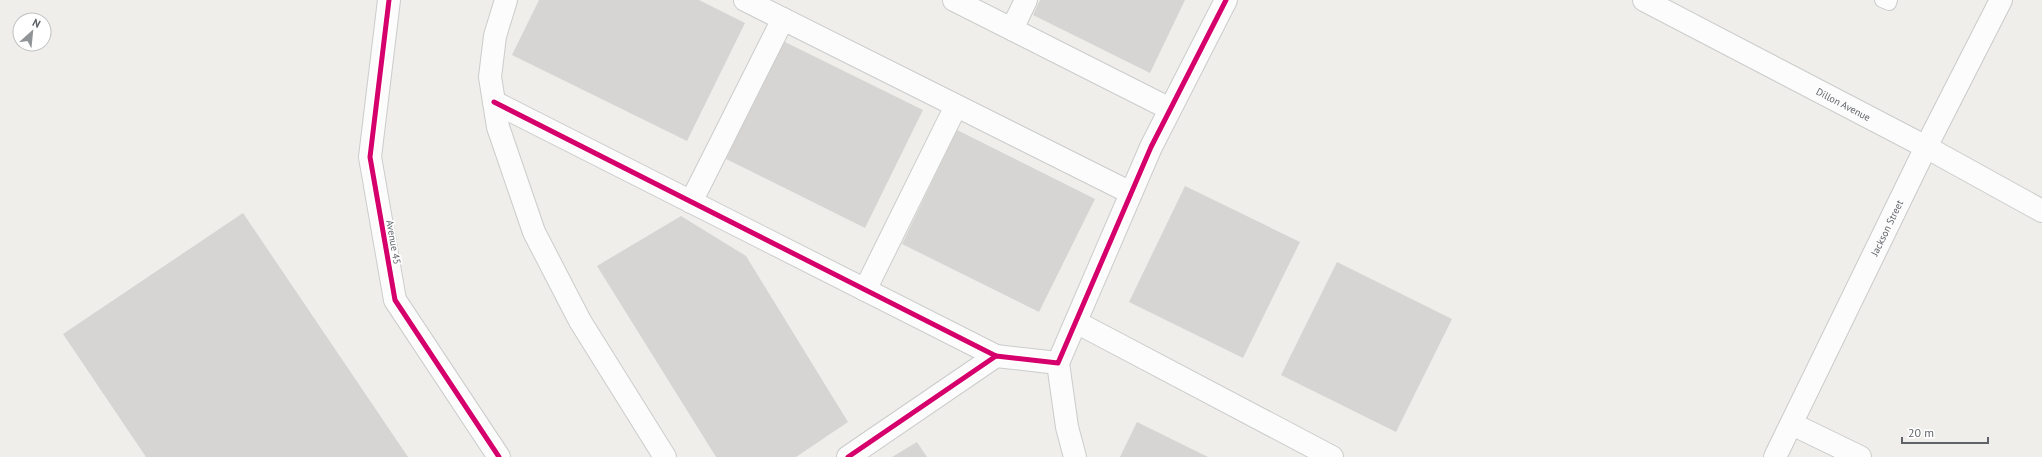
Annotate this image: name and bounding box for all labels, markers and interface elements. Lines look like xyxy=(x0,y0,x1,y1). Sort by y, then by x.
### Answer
north arrow xyxy=(12,12,52,52)
text: N xyxy=(30,15,43,31)
street label: Dillon Avenue xyxy=(1814,85,1873,124)
street label: Jackson Street xyxy=(1868,197,1906,259)
street label: Avenue 45 xyxy=(383,219,404,265)
scale bar xyxy=(1902,419,1988,445)
text: 20 m xyxy=(1908,425,1934,440)

